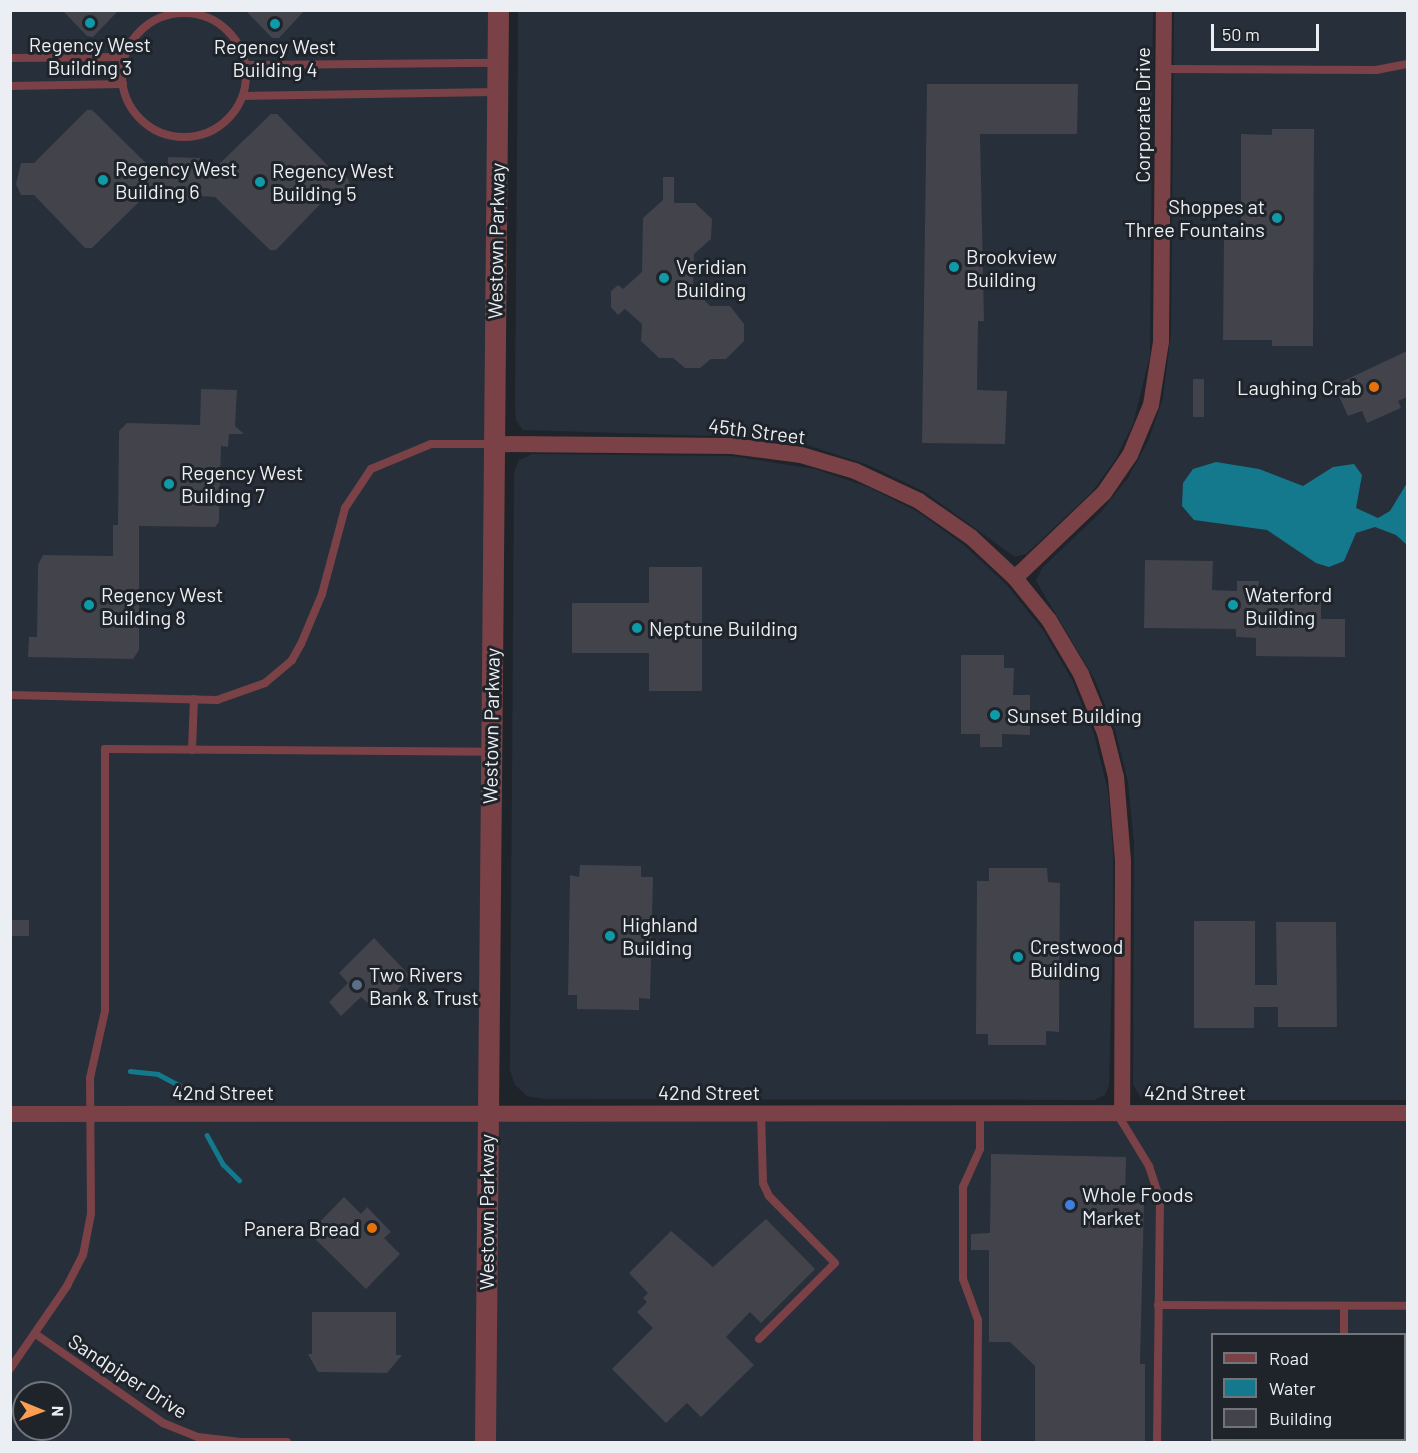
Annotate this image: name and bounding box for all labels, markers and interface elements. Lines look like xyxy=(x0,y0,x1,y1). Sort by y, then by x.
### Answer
scale bar xyxy=(1214,12,1322,50)
marker: Regency West Building 3 xyxy=(83,16,97,30)
marker: Regency West Building 4 xyxy=(268,17,282,31)
text: 50 m xyxy=(1222,23,1260,45)
place label: Regency West Building 3 xyxy=(29,33,151,80)
place label: Regency West Building 4 xyxy=(214,34,336,81)
street label: Corporate Drive xyxy=(1130,47,1154,183)
place label: Regency West Building 6 xyxy=(115,156,237,203)
place label: Regency West Building 5 xyxy=(272,158,394,205)
street label: Westown Parkway xyxy=(483,163,509,319)
marker: Regency West Building 6 xyxy=(96,173,110,187)
marker: Regency West Building 5 xyxy=(253,175,267,189)
place label: Shoppes at Three Fountains xyxy=(1124,195,1265,242)
marker: Shoppes at Three Fountains xyxy=(1270,211,1284,225)
place label: Brookview Building xyxy=(966,244,1057,291)
place label: Veridian Building xyxy=(676,254,747,301)
marker: Brookview Building xyxy=(947,260,961,274)
marker: Veridian Building xyxy=(657,271,671,285)
place label: Laughing Crab xyxy=(1237,375,1362,399)
marker: Laughing Crab xyxy=(1367,380,1381,394)
street label: 45th Street xyxy=(707,413,807,449)
place label: Regency West Building 7 xyxy=(181,460,303,507)
marker: Regency West Building 7 xyxy=(162,477,176,491)
place label: Regency West Building 8 xyxy=(101,582,223,629)
place label: Waterford Building xyxy=(1245,582,1332,629)
marker: Regency West Building 8 xyxy=(82,598,96,612)
marker: Waterford Building xyxy=(1226,598,1240,612)
place label: Neptune Building xyxy=(649,616,798,640)
marker: Neptune Building xyxy=(630,621,644,635)
street label: Westown Parkway xyxy=(478,648,504,804)
place label: Sunset Building xyxy=(1007,703,1142,727)
marker: Sunset Building xyxy=(988,708,1002,722)
place label: Highland Building xyxy=(622,912,698,959)
marker: Highland Building xyxy=(603,929,617,943)
place label: Crestwood Building xyxy=(1030,934,1123,981)
marker: Crestwood Building xyxy=(1011,950,1025,964)
place label: Two Rivers Bank & Trust xyxy=(369,962,479,1009)
marker: Two Rivers Bank & Trust xyxy=(350,978,364,992)
street label: 42nd Street xyxy=(172,1080,274,1104)
street label: 42nd Street xyxy=(658,1080,760,1104)
street label: 42nd Street xyxy=(1144,1080,1246,1104)
street label: Westown Parkway xyxy=(474,1134,498,1290)
place label: Whole Foods Market xyxy=(1082,1182,1193,1229)
marker: Whole Foods Market xyxy=(1063,1198,1077,1212)
place label: Panera Bread xyxy=(244,1216,360,1240)
marker: Panera Bread xyxy=(365,1221,379,1235)
street label: Sandpiper Drive xyxy=(64,1329,192,1423)
legend xyxy=(1211,1333,1406,1441)
text: Road xyxy=(1269,1347,1309,1369)
text: Water xyxy=(1269,1377,1316,1399)
north arrow xyxy=(12,1381,72,1441)
text: N xyxy=(49,1406,68,1417)
text: Building xyxy=(1269,1407,1332,1429)

